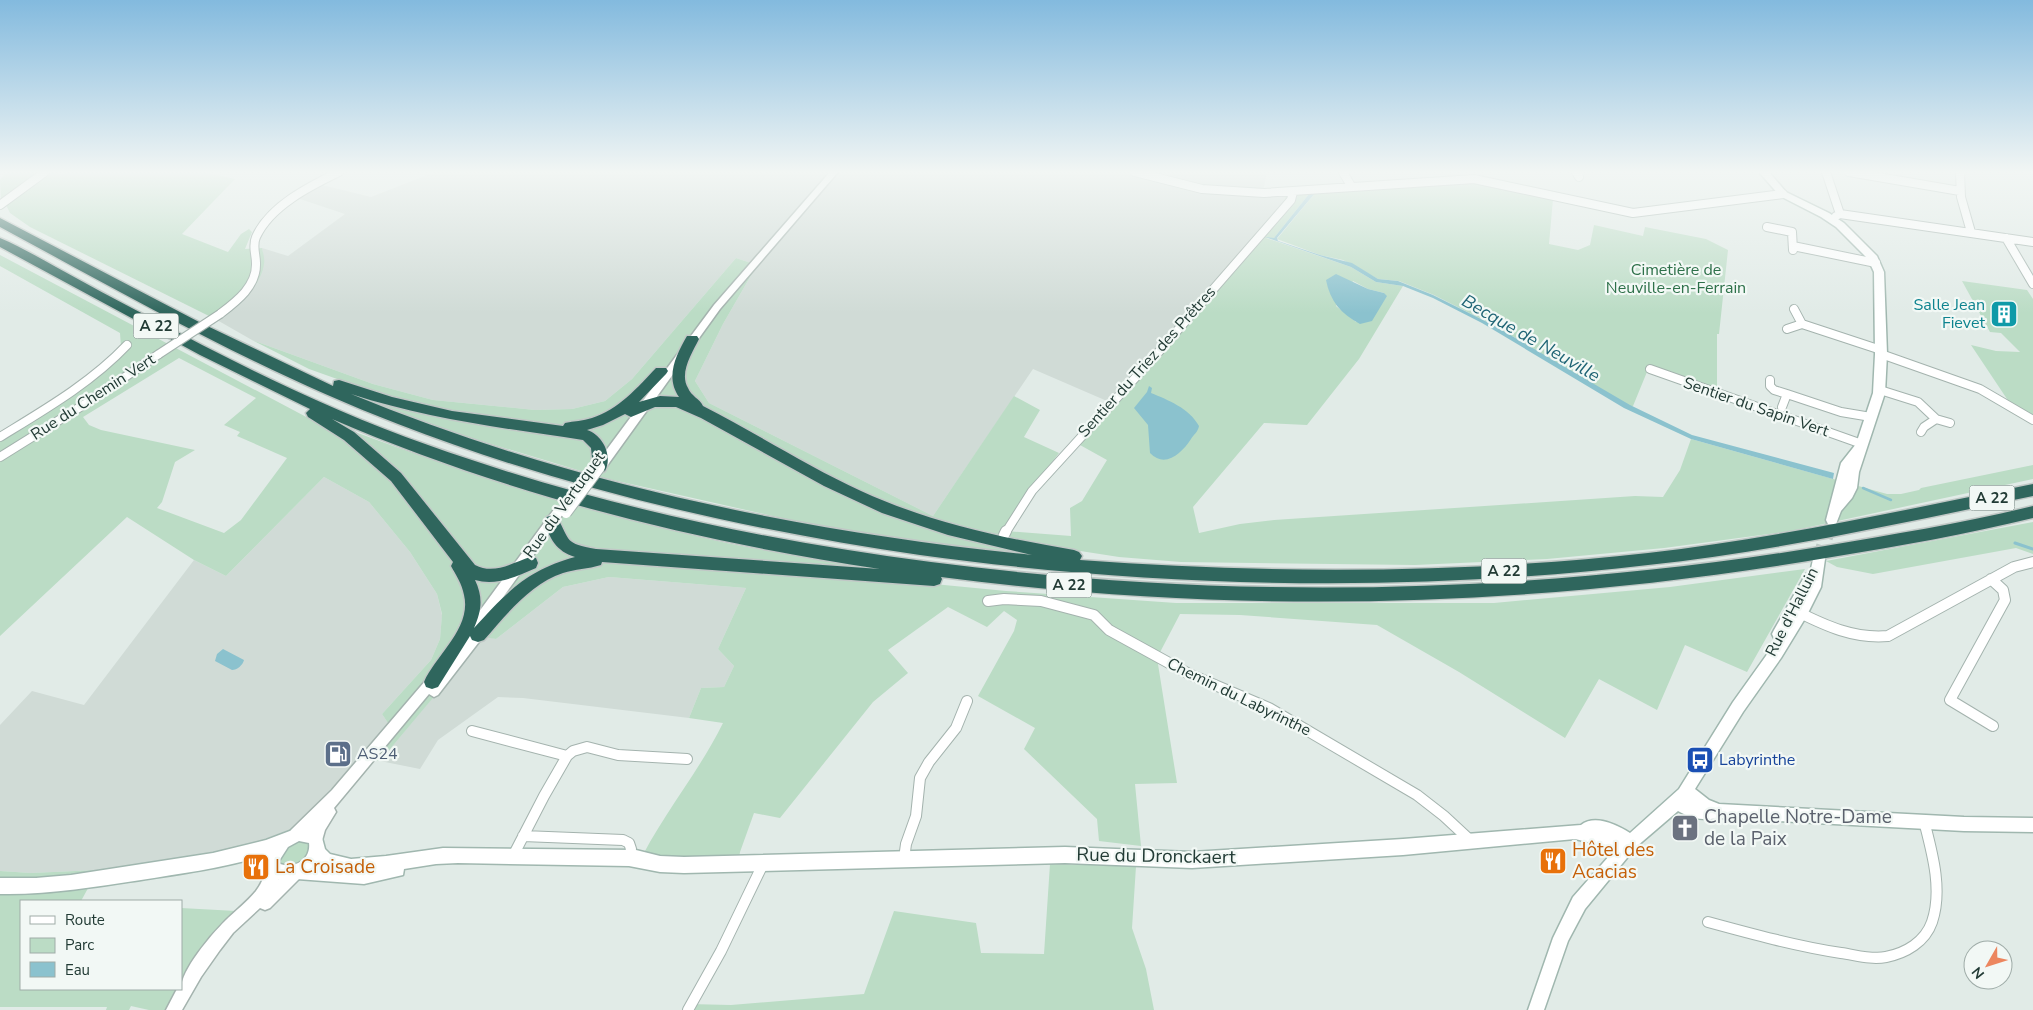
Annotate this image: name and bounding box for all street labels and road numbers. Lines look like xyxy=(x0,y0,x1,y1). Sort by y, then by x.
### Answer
street label: Sentier du Triez des Prêtres xyxy=(1073,282,1221,442)
road number: A 22 xyxy=(134,314,178,338)
street label: Rue du Chemin Vert xyxy=(27,348,160,445)
street label: Sentier du Sapin Vert xyxy=(1680,372,1832,442)
street label: Rue du Vertuquet xyxy=(518,447,610,563)
road number: A 22 xyxy=(1970,486,2014,510)
road number: A 22 xyxy=(1482,558,1526,584)
street label: Rue d'Halluin xyxy=(1760,564,1824,660)
road number: A 22 xyxy=(1046,572,1092,598)
street label: Chemin du Labyrinthe xyxy=(1163,653,1315,741)
street label: Rue du Dronckaert xyxy=(1076,842,1236,870)

